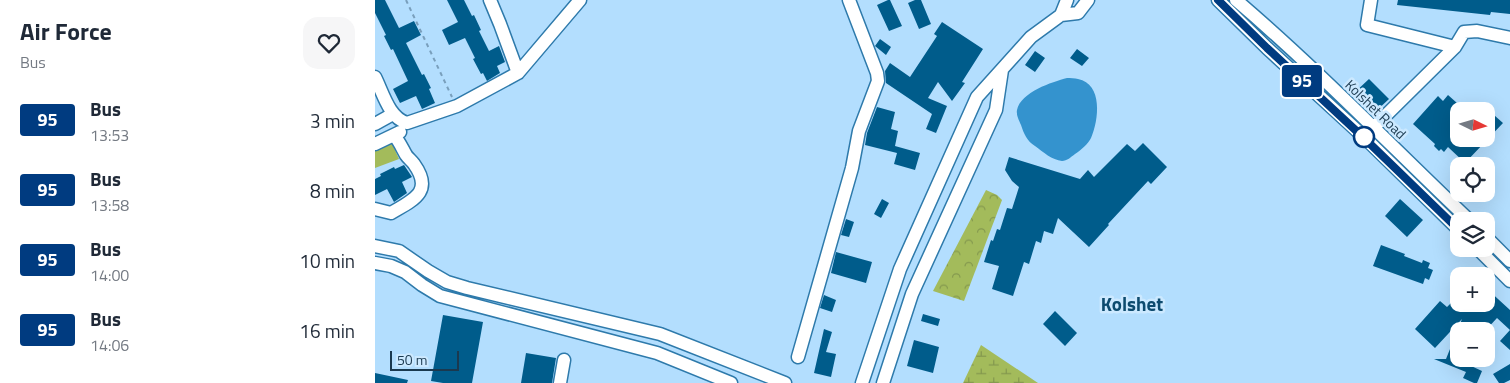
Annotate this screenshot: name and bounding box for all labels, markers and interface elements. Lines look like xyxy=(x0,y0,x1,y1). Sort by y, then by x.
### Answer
text: Air Force xyxy=(20,13,112,49)
button: heart xyxy=(303,17,355,69)
text: Bus xyxy=(20,50,46,74)
line badge: 95 xyxy=(1279,65,1325,97)
text: 95 xyxy=(1292,67,1312,94)
street label: Kolshet Road xyxy=(1341,74,1411,144)
text: Bus xyxy=(90,94,121,123)
north arrow xyxy=(1450,102,1495,148)
map controls xyxy=(1450,102,1495,367)
text: 95 xyxy=(37,106,58,133)
text: 3 min xyxy=(310,106,355,135)
text: 13:53 xyxy=(90,123,129,147)
unlabelled marker xyxy=(1353,126,1375,148)
button: locate xyxy=(1450,157,1495,202)
text: Bus xyxy=(90,164,121,193)
text: 95 xyxy=(37,176,58,203)
text: 8 min xyxy=(310,176,355,205)
text: 13:58 xyxy=(90,193,129,217)
button: layers xyxy=(1450,212,1495,257)
text: Bus xyxy=(90,234,121,263)
text: 95 xyxy=(37,246,58,273)
text: 10 min xyxy=(299,246,355,275)
text: 14:00 xyxy=(90,263,129,287)
button: + xyxy=(1450,267,1495,312)
district label: Kolshet xyxy=(1101,289,1163,318)
text: Bus xyxy=(90,304,121,333)
text: 95 xyxy=(37,316,58,343)
text: 16 min xyxy=(299,316,355,345)
button: − xyxy=(1450,322,1495,367)
text: 14:06 xyxy=(90,333,129,357)
scale bar xyxy=(390,348,459,371)
text: 50 m xyxy=(397,349,427,370)

